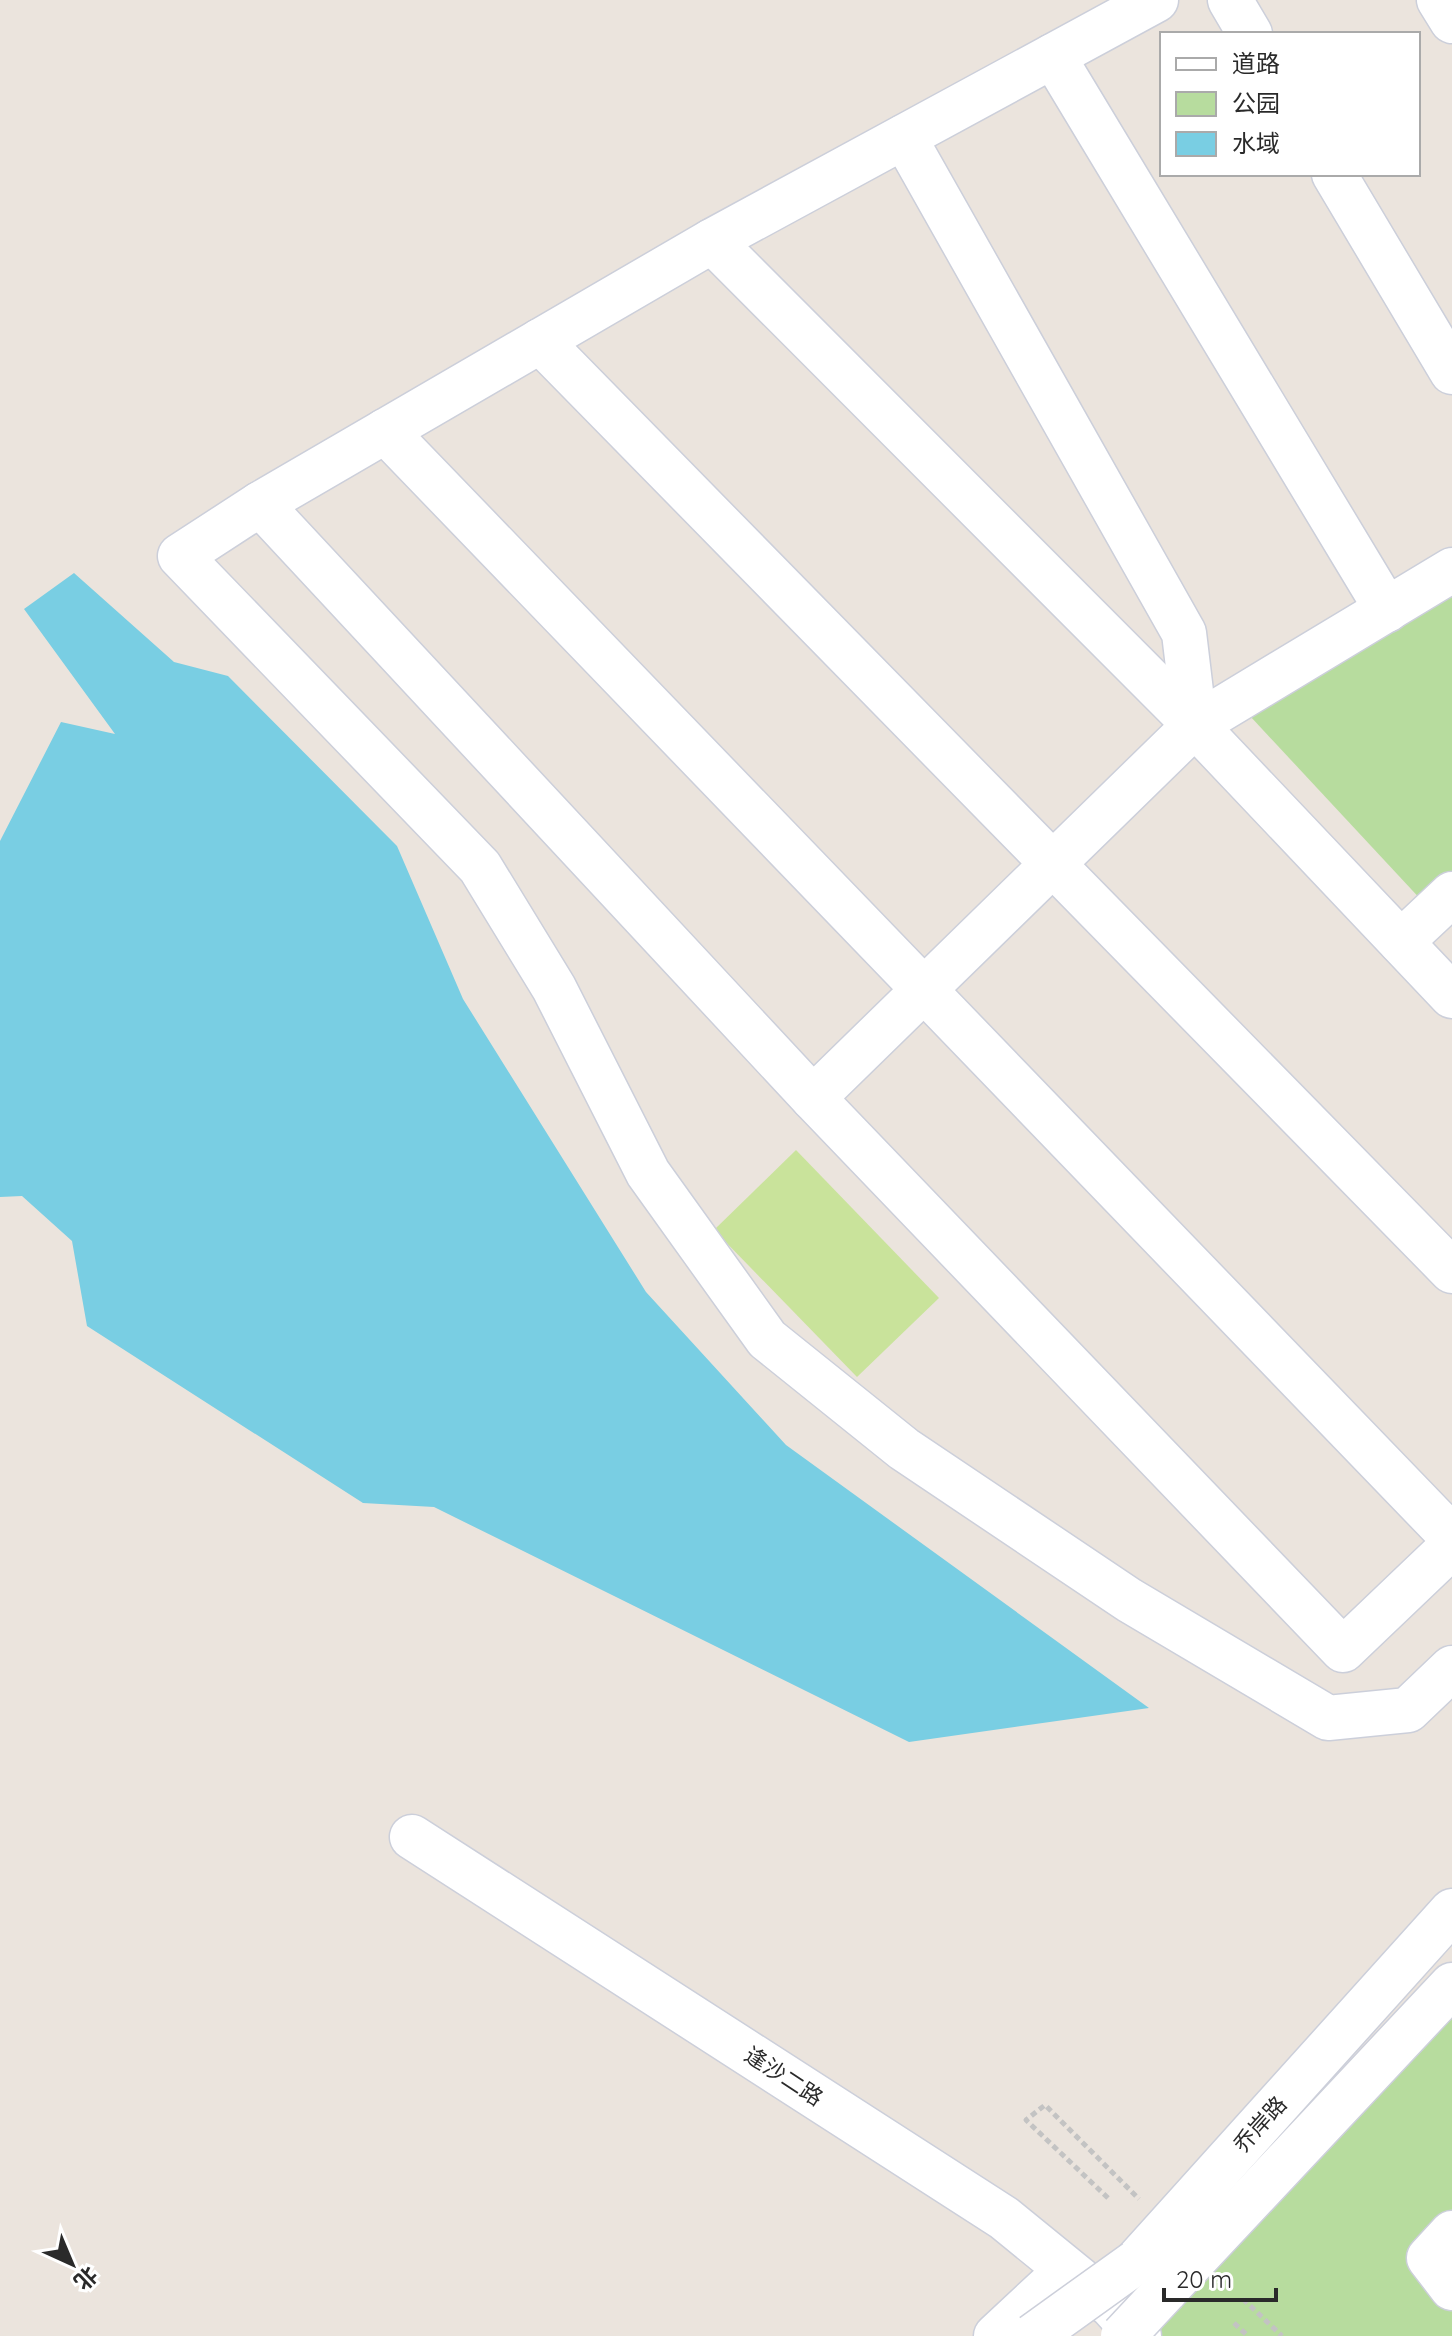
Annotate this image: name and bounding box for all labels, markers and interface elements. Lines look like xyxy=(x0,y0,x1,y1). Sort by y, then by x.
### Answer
legend xyxy=(1160,32,1420,176)
text: 道路 xyxy=(1232,48,1280,78)
text: 公园 xyxy=(1232,88,1280,118)
text: 水域 xyxy=(1232,128,1280,158)
street label: 逢沙二路 xyxy=(739,2040,829,2112)
street label: 乔岸路 xyxy=(1228,2090,1292,2158)
north arrow xyxy=(32,2224,112,2304)
scale bar xyxy=(1164,2252,1276,2302)
text: 北 xyxy=(68,2261,104,2296)
text: 20 m xyxy=(1176,2264,1232,2294)

